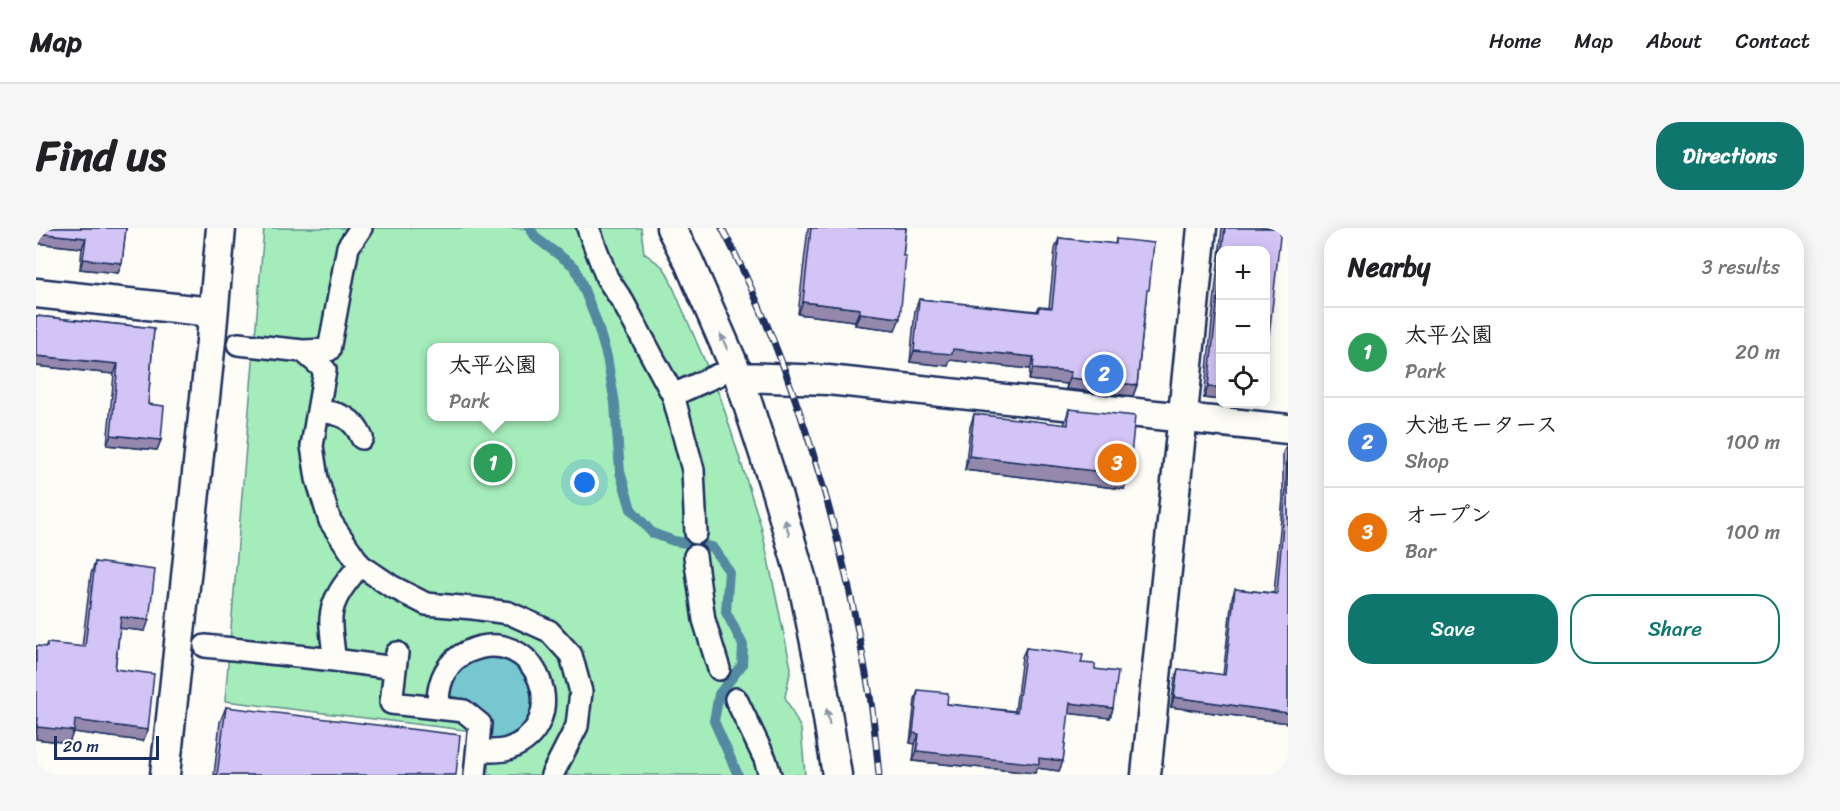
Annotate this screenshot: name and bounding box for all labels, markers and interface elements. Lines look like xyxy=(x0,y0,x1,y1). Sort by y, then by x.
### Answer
text: Map xyxy=(30,17,82,66)
text: Home xyxy=(1489,22,1541,60)
text: Map xyxy=(1574,22,1613,60)
text: About xyxy=(1646,22,1703,60)
text: Contact xyxy=(1736,22,1810,60)
text: Find us xyxy=(36,119,166,193)
button: Directions xyxy=(1656,122,1804,190)
text: Nearby xyxy=(1348,244,1430,290)
map controls xyxy=(1216,246,1270,408)
button: + xyxy=(1216,246,1270,300)
text: 3 results xyxy=(1702,250,1780,285)
button: − xyxy=(1216,300,1270,354)
text: 太平公園 xyxy=(1405,315,1493,354)
one-way arrow xyxy=(719,333,729,351)
text: 1 xyxy=(1363,335,1372,370)
text: 20 m xyxy=(1735,335,1780,370)
popup xyxy=(427,343,559,421)
text: 太平公園 xyxy=(449,345,537,384)
pin: 2 xyxy=(1084,352,1124,396)
button: locate xyxy=(1216,354,1270,408)
text: Park xyxy=(1405,354,1446,389)
text: Park xyxy=(449,384,490,419)
text: 大池モータース xyxy=(1405,405,1558,444)
text: 2 xyxy=(1362,425,1373,460)
text: 100 m xyxy=(1726,425,1780,460)
pin: 1 xyxy=(474,440,512,486)
pin: 3 xyxy=(1098,440,1136,486)
text: Shop xyxy=(1405,444,1449,479)
your location xyxy=(570,468,599,497)
text: オープン xyxy=(1405,495,1492,534)
text: 3 xyxy=(1362,515,1373,550)
text: 100 m xyxy=(1726,515,1780,550)
one-way arrow xyxy=(781,518,791,536)
text: Bar xyxy=(1405,534,1436,569)
button: Save xyxy=(1348,594,1558,664)
button: Share xyxy=(1570,594,1780,664)
one-way arrow xyxy=(823,708,832,727)
text: 20 m xyxy=(63,732,99,761)
scale bar xyxy=(54,733,159,760)

